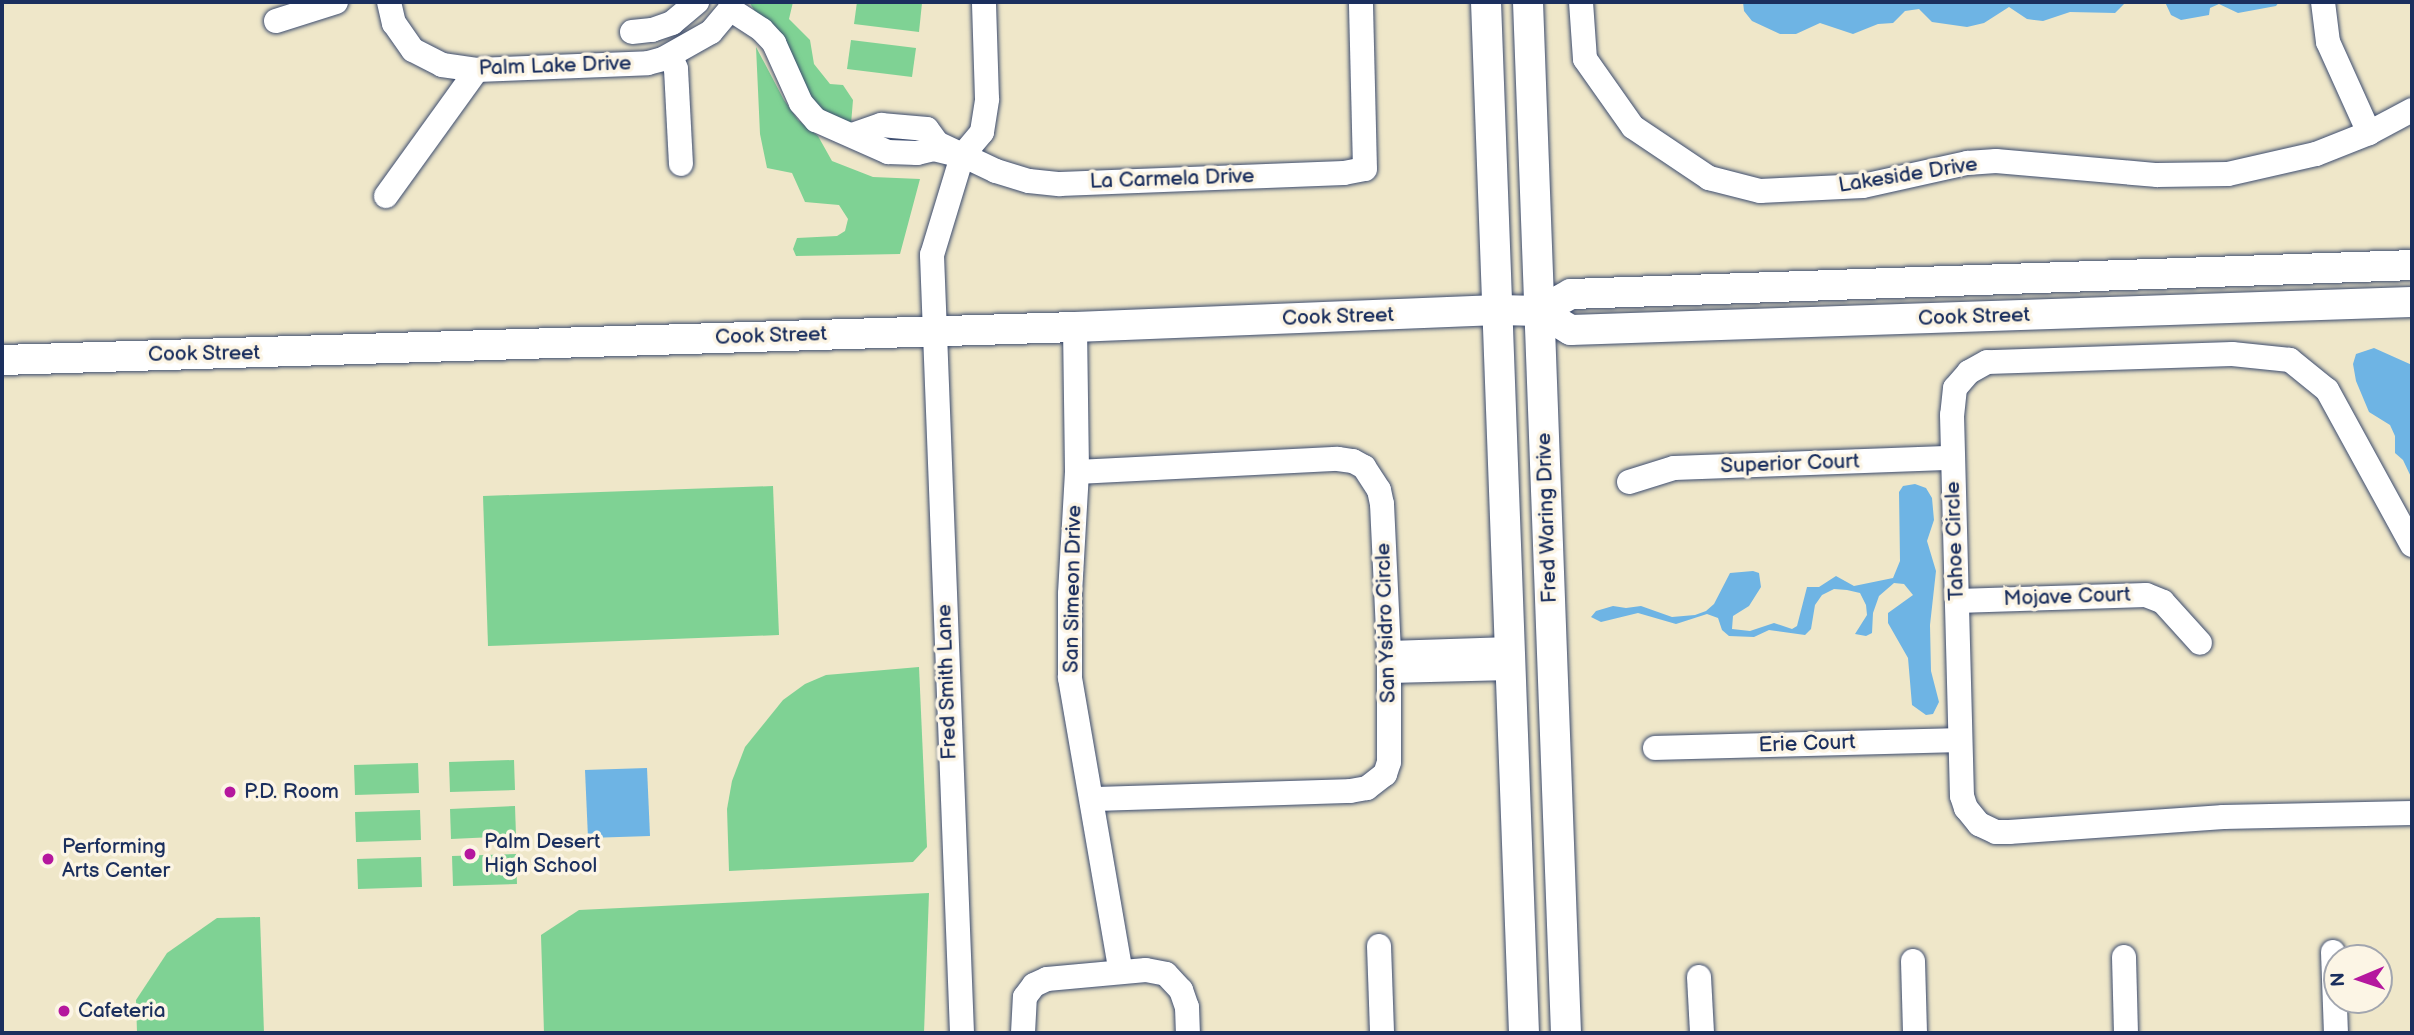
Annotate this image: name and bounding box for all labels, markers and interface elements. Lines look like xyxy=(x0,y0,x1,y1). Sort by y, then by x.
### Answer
street label: Palm Lake Drive xyxy=(478,51,632,81)
street label: Lakeside Drive xyxy=(1837,152,1979,198)
street label: La Carmela Drive xyxy=(1089,164,1255,194)
street label: Cook Street xyxy=(1281,302,1395,332)
street label: Cook Street xyxy=(1917,302,2031,332)
street label: Cook Street xyxy=(714,321,828,351)
street label: Cook Street xyxy=(148,340,260,368)
street label: Fred Waring Drive xyxy=(1531,432,1563,604)
street label: Superior Court xyxy=(1720,449,1860,479)
street label: Tahoe Circle xyxy=(1940,481,1970,601)
street label: San Simeon Drive xyxy=(1059,505,1087,673)
street label: San Ysidro Circle xyxy=(1371,542,1401,704)
street label: Mojave Court xyxy=(2003,582,2131,612)
street label: Fred Smith Lane xyxy=(932,604,962,760)
street label: Erie Court xyxy=(1758,730,1856,758)
place label: P.D. Room xyxy=(244,779,339,805)
marker: P.D. Room xyxy=(222,784,238,800)
place label: Palm Desert High School xyxy=(484,829,601,879)
place label: Performing Arts Center xyxy=(62,834,170,884)
marker: Palm Desert High School xyxy=(462,846,478,862)
marker: Performing Arts Center xyxy=(40,851,56,867)
north arrow xyxy=(2323,944,2393,1014)
text: N xyxy=(2327,972,2350,987)
place label: Cafeteria xyxy=(78,998,166,1024)
marker: Cafeteria xyxy=(56,1003,72,1019)

